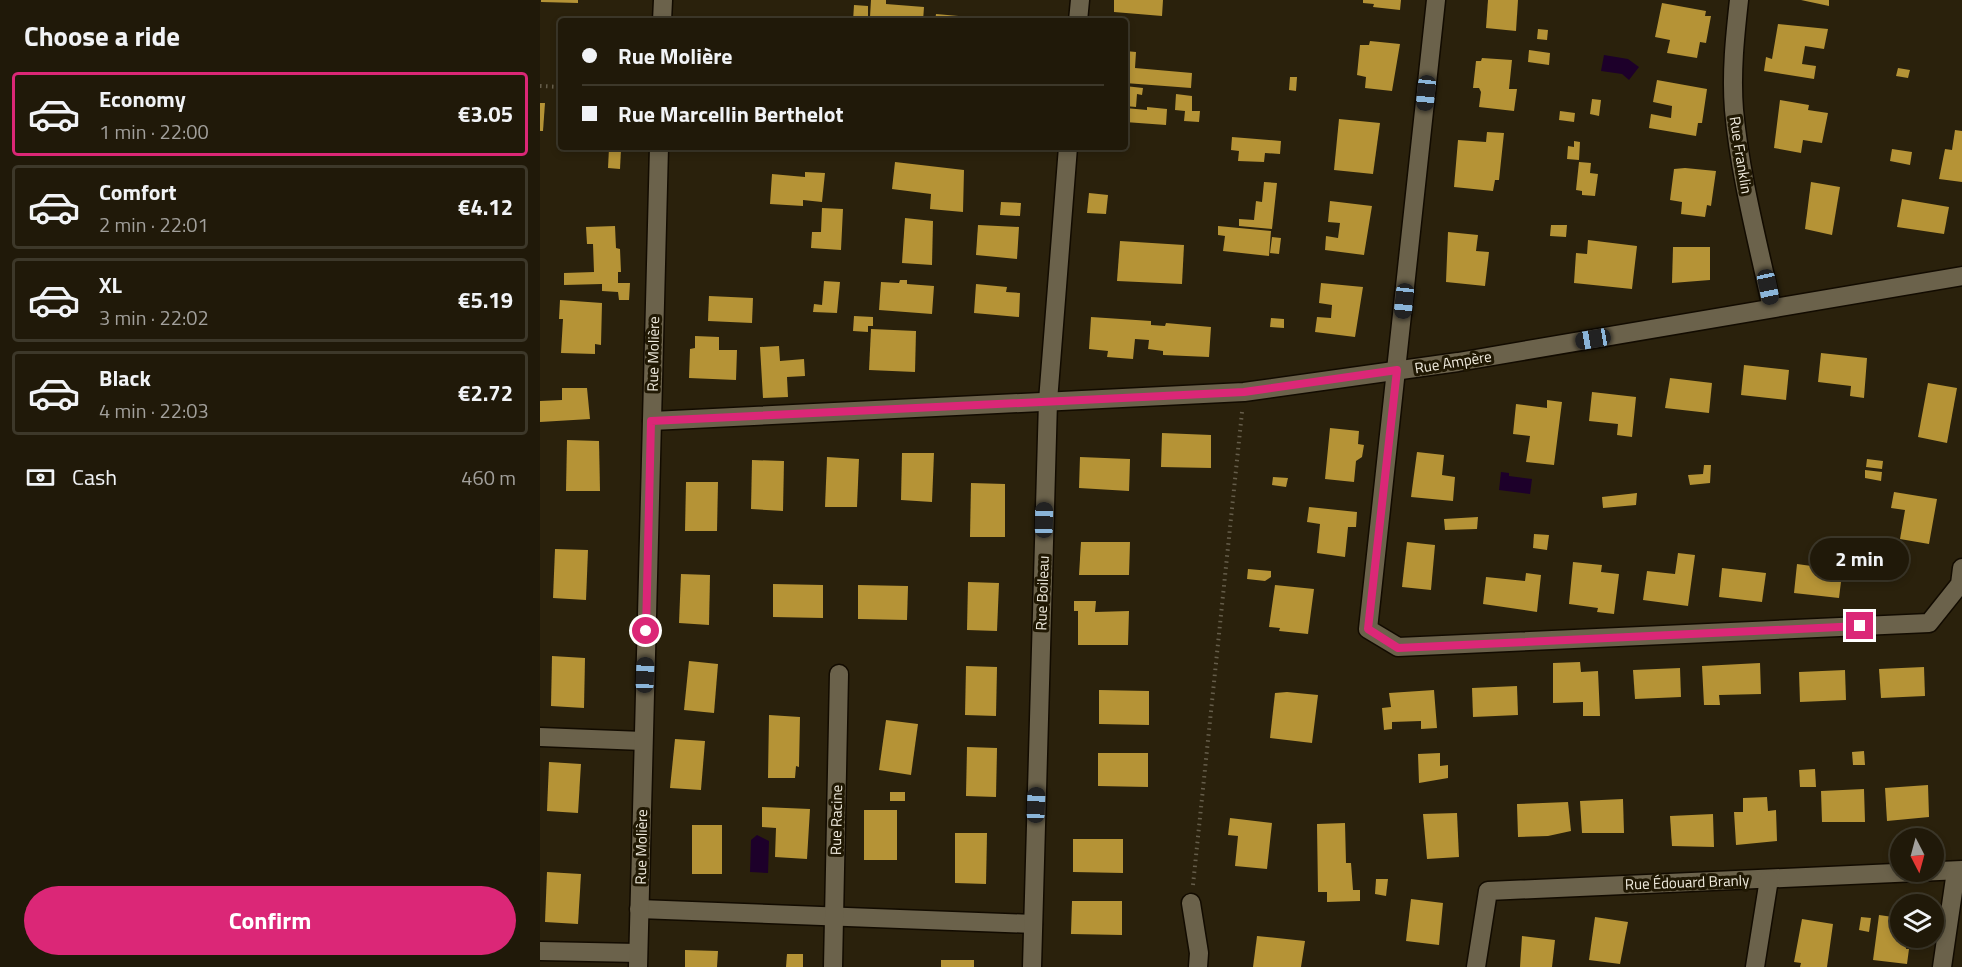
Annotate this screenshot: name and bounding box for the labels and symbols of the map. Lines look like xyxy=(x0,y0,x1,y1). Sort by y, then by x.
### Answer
car xyxy=(1415,74,1437,112)
street label: Rue Franklin xyxy=(1724,114,1758,196)
car xyxy=(1755,268,1781,306)
car xyxy=(1393,282,1415,320)
street label: Rue Molière xyxy=(641,316,665,392)
car xyxy=(1574,327,1612,351)
street label: Rue Ampère xyxy=(1413,345,1493,379)
car xyxy=(1035,502,1053,538)
callout: 2 min xyxy=(1810,539,1910,581)
street label: Rue Boileau xyxy=(1029,555,1055,631)
route end xyxy=(1846,612,1873,639)
route start xyxy=(632,617,659,644)
car xyxy=(635,657,655,693)
street label: Rue Racine xyxy=(824,785,848,855)
car xyxy=(1026,787,1046,823)
street label: Rue Molière xyxy=(629,809,653,885)
north arrow xyxy=(1890,828,1944,882)
street label: Rue Édouard Branly xyxy=(1624,868,1750,896)

